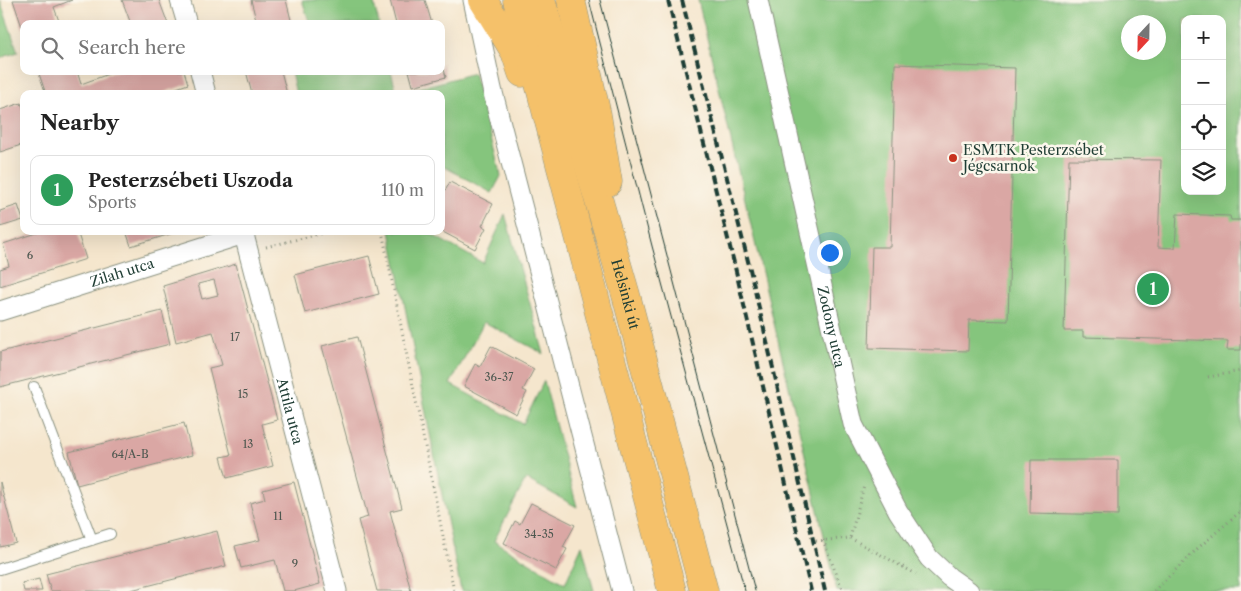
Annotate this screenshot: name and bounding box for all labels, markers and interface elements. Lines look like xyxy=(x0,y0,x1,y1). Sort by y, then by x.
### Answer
north arrow xyxy=(1121,15,1166,60)
map controls xyxy=(1181,15,1226,195)
button: + xyxy=(1181,15,1226,60)
search box xyxy=(20,20,445,75)
icon: search xyxy=(38,34,66,62)
text: Search here xyxy=(78,36,186,59)
button: − xyxy=(1181,60,1226,105)
button: locate xyxy=(1181,105,1226,150)
text: Nearby xyxy=(40,110,119,135)
place label: ESMTK Pesterzsébet Jégcsarnok xyxy=(961,141,1104,175)
button: layers xyxy=(1181,150,1226,195)
marker: ESMTK Pesterzsébet Jégcsarnok xyxy=(947,152,959,164)
text: Pesterzsébeti Uszoda xyxy=(88,169,293,192)
text: 1 xyxy=(53,180,61,200)
text: 110 m xyxy=(381,180,424,200)
text: Sports xyxy=(88,192,137,212)
your location xyxy=(817,240,843,266)
house number: 6 xyxy=(27,248,34,262)
street label: Zilah utca xyxy=(88,254,157,291)
street label: Helsinki út xyxy=(607,257,644,331)
pin: 1 xyxy=(1137,270,1169,308)
street label: Zodony utca xyxy=(813,284,849,370)
house number: 17 xyxy=(230,330,241,344)
house number: 36-37 xyxy=(485,370,514,384)
street label: Attila utca xyxy=(272,375,307,447)
house number: 15 xyxy=(238,387,248,401)
house number: 13 xyxy=(243,437,253,451)
house number: 64/A-B xyxy=(111,447,149,461)
house number: 11 xyxy=(273,509,283,523)
house number: 34-35 xyxy=(524,527,554,541)
house number: 9 xyxy=(292,557,298,571)

